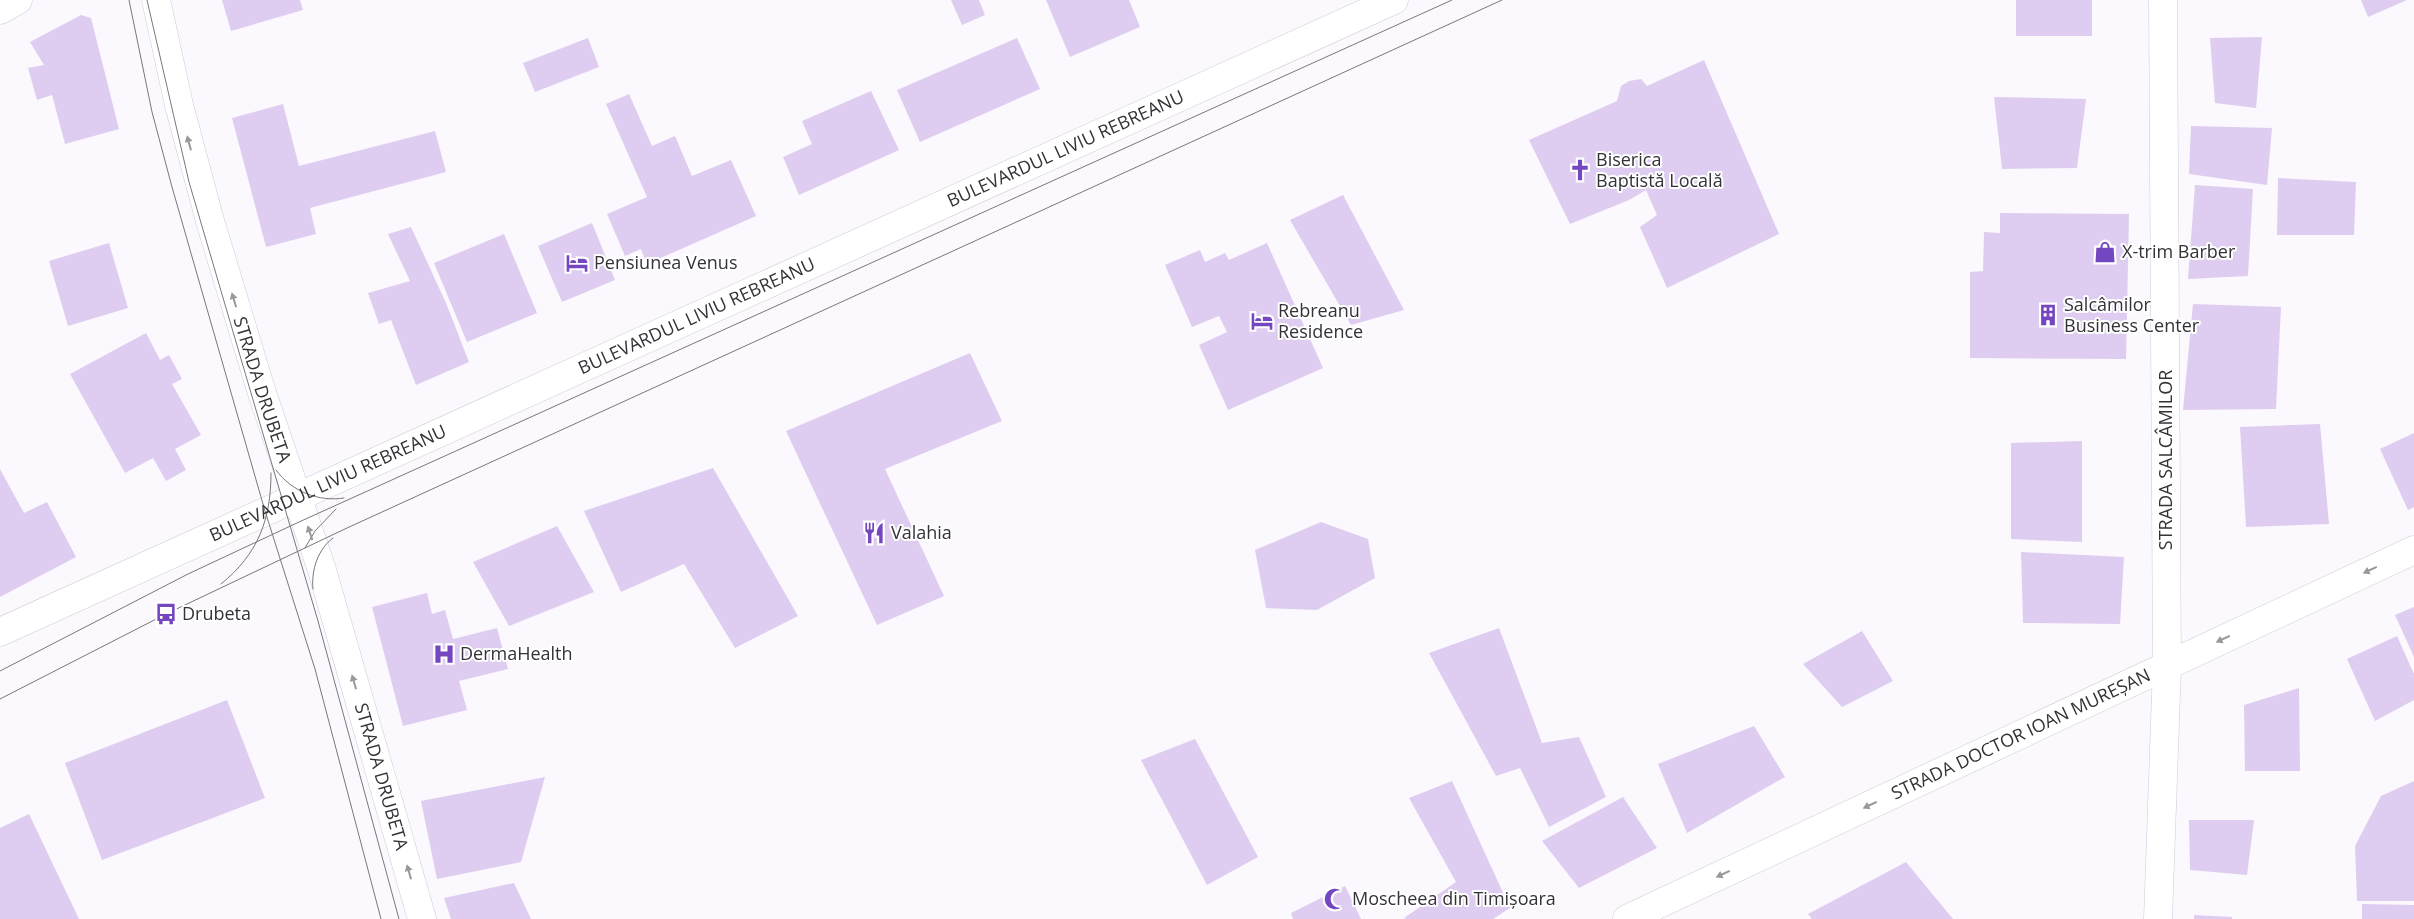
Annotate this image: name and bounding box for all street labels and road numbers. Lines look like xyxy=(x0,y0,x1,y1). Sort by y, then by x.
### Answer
street label: BULEVARDUL LIVIU REBREANU xyxy=(943,84,1187,212)
street label: BULEVARDUL LIVIU REBREANU xyxy=(574,251,819,379)
street label: STRADA DRUBETA xyxy=(229,314,298,466)
street label: STRADA SALCÂMILOR xyxy=(2153,370,2177,550)
street label: BULEVARDUL LIVIU REBREANU xyxy=(205,418,450,547)
street label: STRADA DOCTOR IOAN MUREȘAN xyxy=(1887,662,2154,804)
street label: STRADA DRUBETA xyxy=(350,700,415,853)

